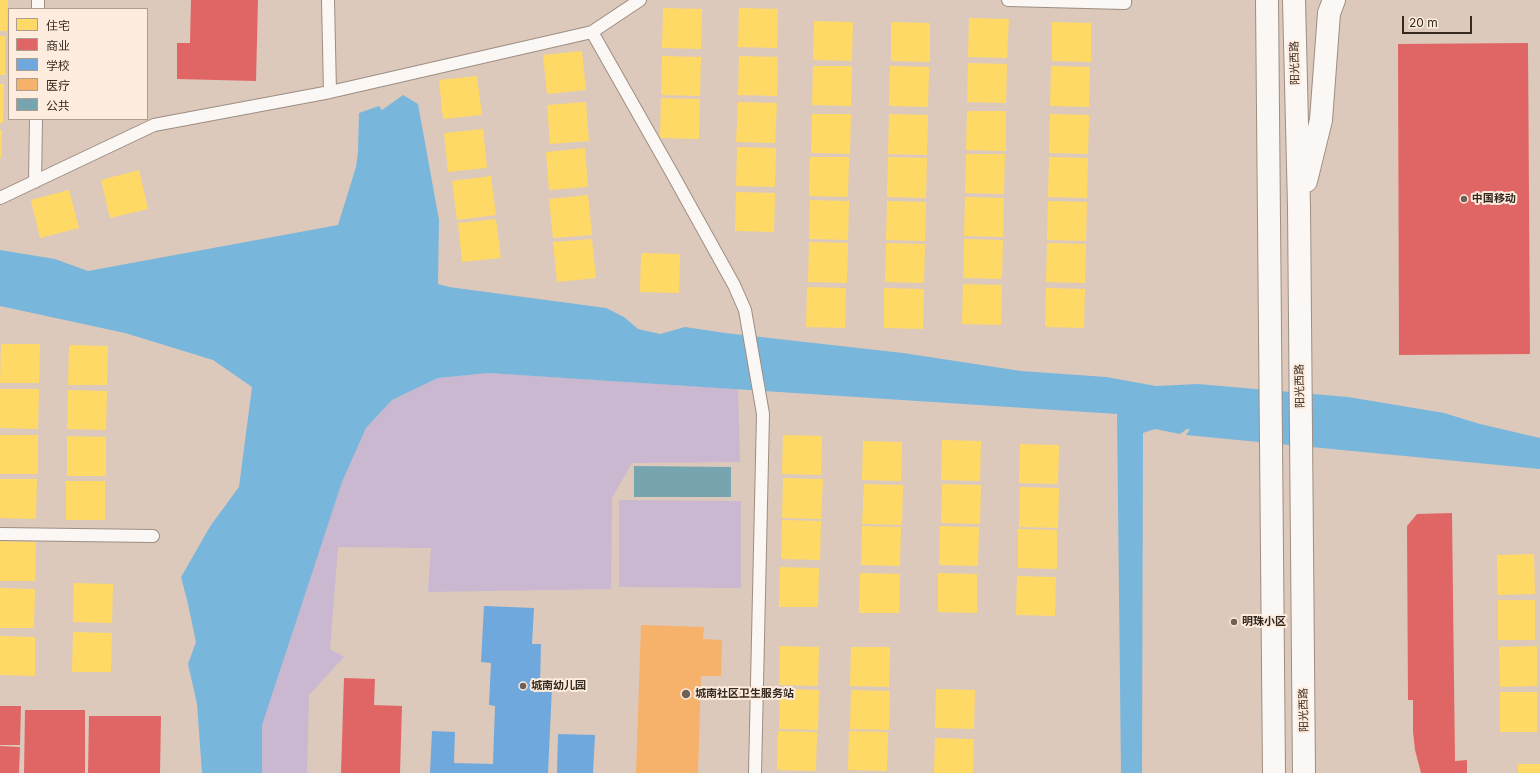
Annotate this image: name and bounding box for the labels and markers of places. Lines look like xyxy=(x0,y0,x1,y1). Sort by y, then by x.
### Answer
place label: 中国移动 xyxy=(1472,192,1516,206)
marker: 中国移动 xyxy=(1459,194,1469,204)
place label: 明珠小区 xyxy=(1242,615,1286,629)
marker: 明珠小区 xyxy=(1229,617,1239,627)
place label: 城南幼儿园 xyxy=(531,679,586,693)
marker: 城南幼儿园 xyxy=(518,681,528,691)
place label: 城南社区卫生服务站 xyxy=(695,687,794,701)
marker: 城南社区卫生服务站 xyxy=(680,688,692,700)

